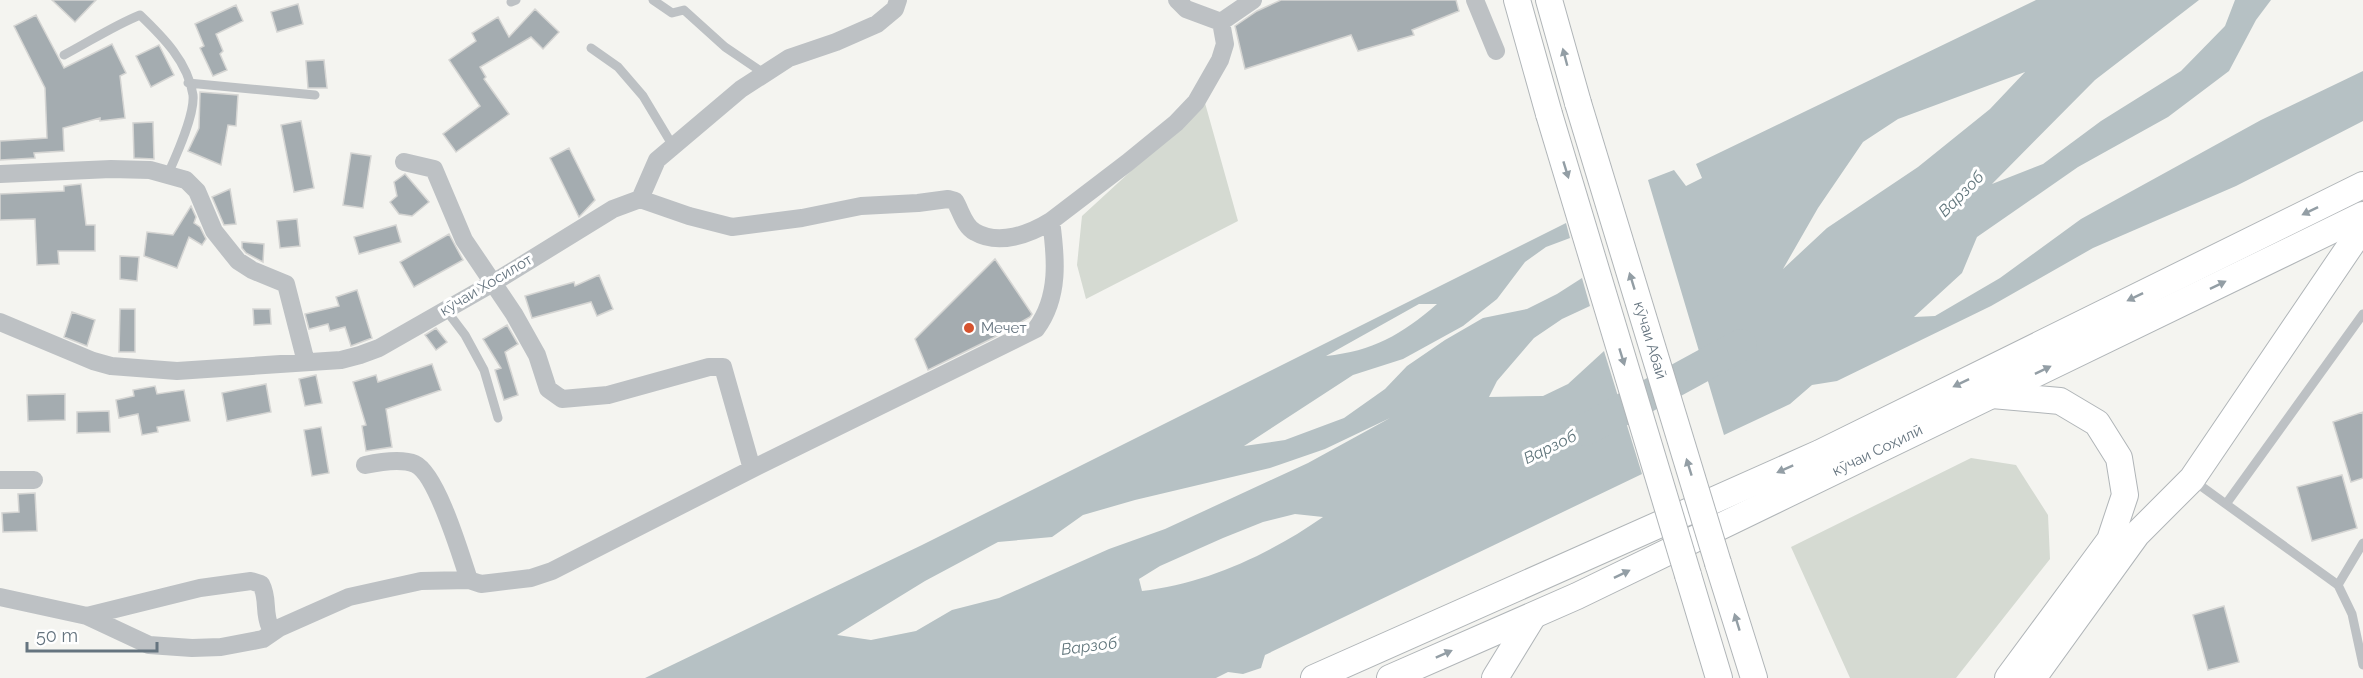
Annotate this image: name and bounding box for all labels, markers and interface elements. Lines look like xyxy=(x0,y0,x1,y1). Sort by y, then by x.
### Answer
one-way arrow xyxy=(1560,48,1570,67)
one-way arrow xyxy=(1562,161,1571,179)
water label: Варзоб xyxy=(1934,167,1988,221)
one-way arrow xyxy=(2302,207,2319,216)
street label: кӯчаи Хосилот xyxy=(436,250,536,320)
one-way arrow xyxy=(1627,272,1636,290)
one-way arrow xyxy=(2210,281,2227,290)
one-way arrow xyxy=(2127,292,2144,301)
street label: кӯчаи Абаӣ xyxy=(1630,299,1671,381)
place label: Мечет xyxy=(981,319,1027,337)
marker: Мечет xyxy=(962,321,976,335)
one-way arrow xyxy=(1618,348,1627,366)
one-way arrow xyxy=(2034,366,2051,375)
one-way arrow xyxy=(1952,379,1969,388)
street label: кӯчаи Соҳилӣ xyxy=(1829,421,1925,480)
water label: Варзоб xyxy=(1521,426,1580,468)
one-way arrow xyxy=(1684,458,1693,476)
one-way arrow xyxy=(1777,464,1794,473)
one-way arrow xyxy=(1613,569,1630,579)
one-way arrow xyxy=(1732,613,1741,631)
scale bar xyxy=(27,615,158,653)
text: 50 m xyxy=(36,625,78,646)
water label: Варзоб xyxy=(1060,633,1119,659)
one-way arrow xyxy=(1435,650,1452,659)

